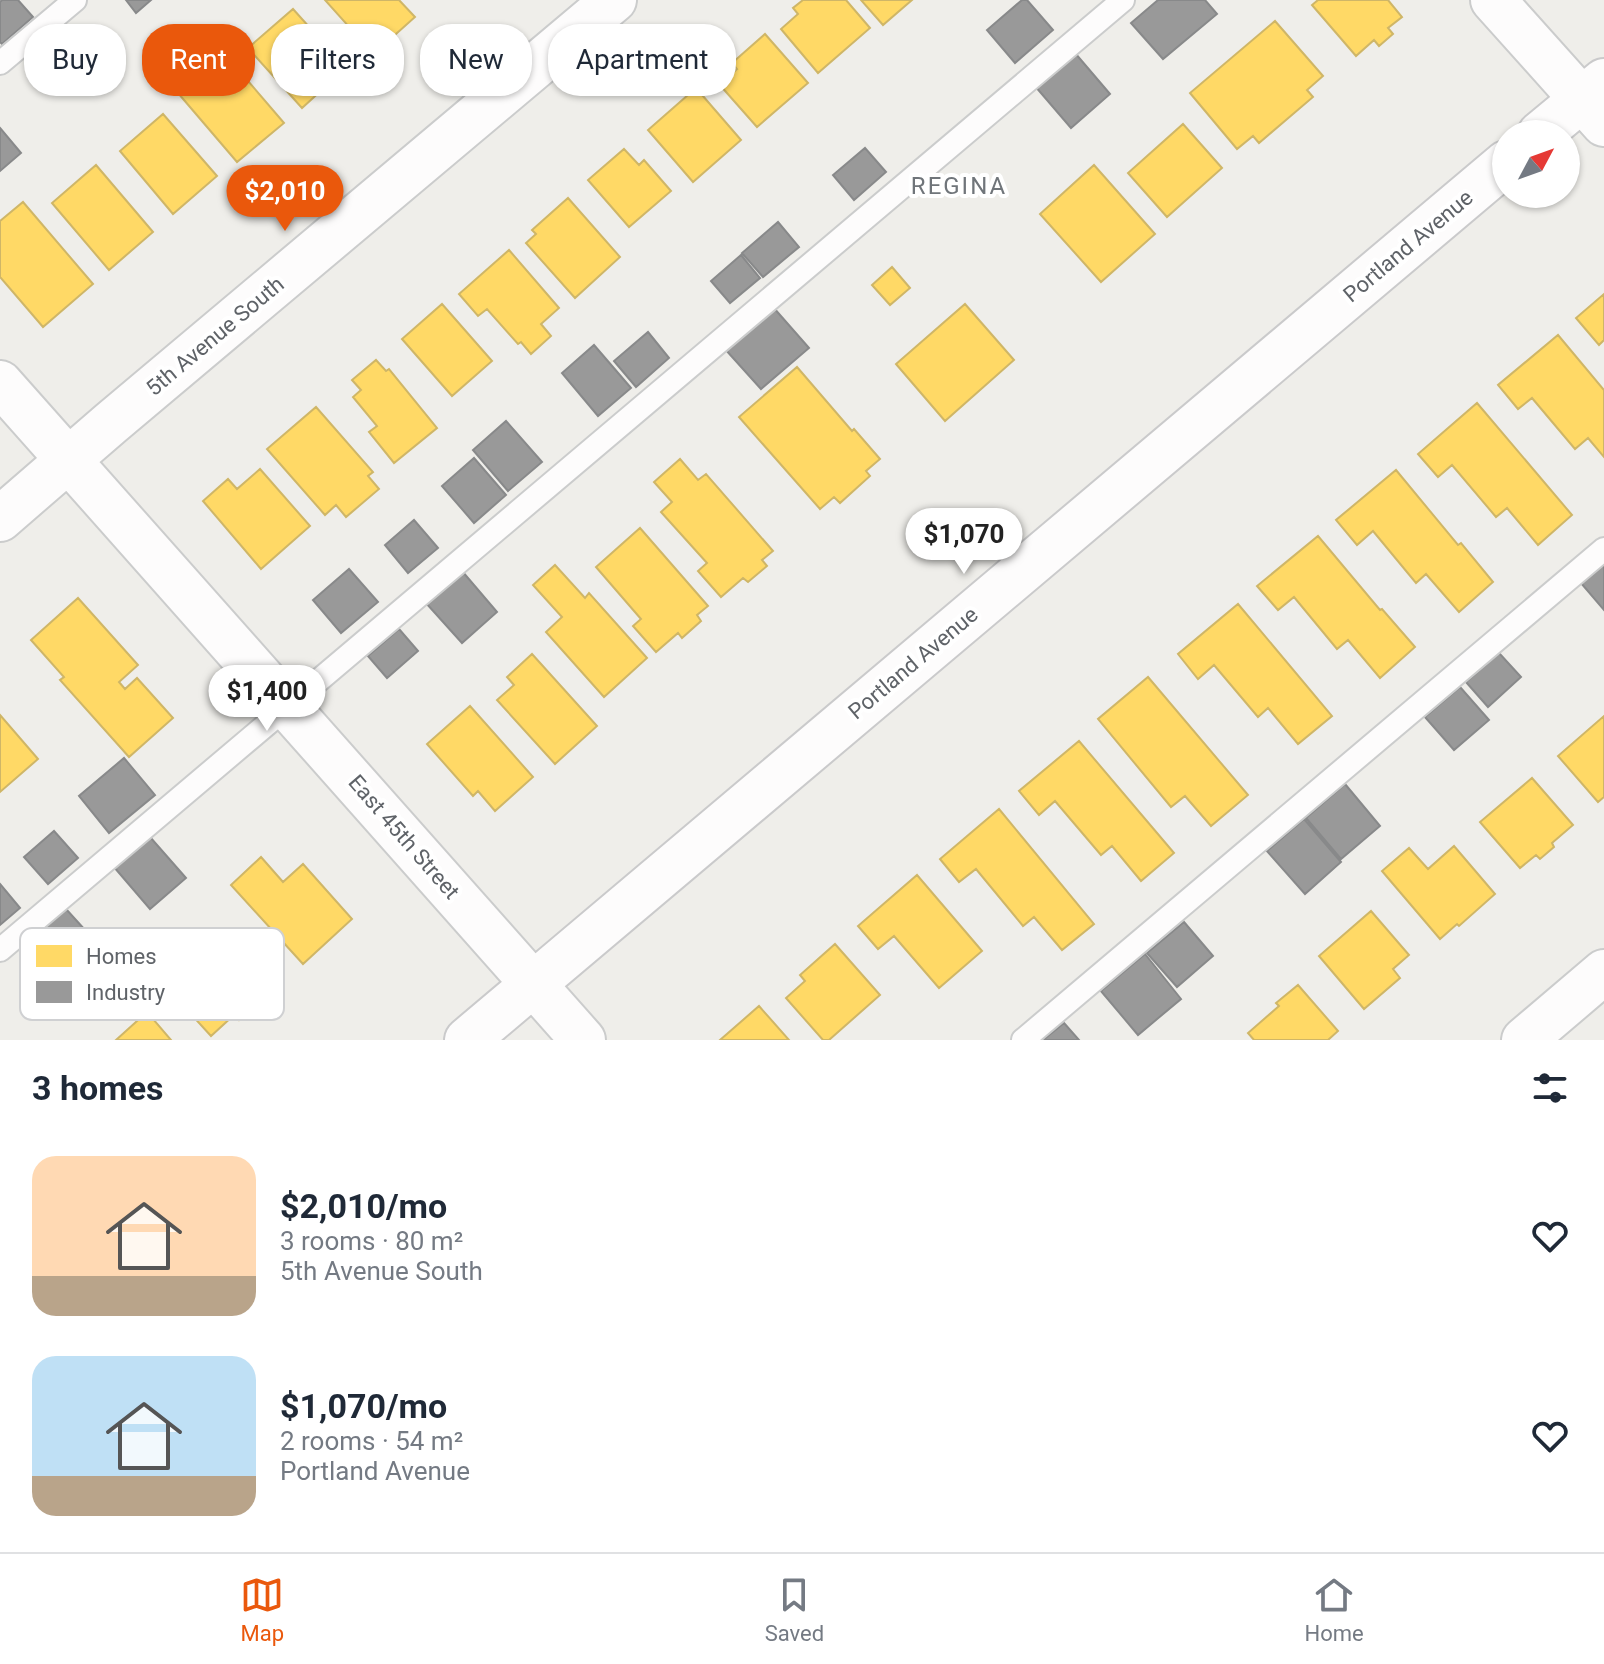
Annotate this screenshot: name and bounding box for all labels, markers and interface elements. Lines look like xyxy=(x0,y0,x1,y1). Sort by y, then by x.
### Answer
chip: Buy xyxy=(24,24,126,96)
chip: Rent xyxy=(142,24,255,96)
chip: Filters xyxy=(271,24,404,96)
chip: New xyxy=(420,24,532,96)
chip: Apartment xyxy=(548,24,736,96)
north arrow xyxy=(1492,120,1580,208)
map controls xyxy=(1492,120,1580,208)
pin: $2,010 xyxy=(220,165,350,233)
district label: REGINA xyxy=(911,172,1007,200)
text: $2,010 xyxy=(245,176,325,206)
street label: Portland Avenue xyxy=(1338,185,1478,307)
street label: 5th Avenue South xyxy=(141,271,289,401)
pin: $1,070 xyxy=(899,508,1029,576)
text: $1,070 xyxy=(924,519,1004,549)
street label: Portland Avenue xyxy=(843,602,983,724)
pin: $1,400 xyxy=(202,665,332,733)
text: $1,400 xyxy=(227,676,307,706)
street label: East 45th Street xyxy=(343,770,465,904)
legend xyxy=(20,928,284,1020)
text: Homes xyxy=(86,944,157,969)
text: Industry xyxy=(86,980,166,1005)
icon: filters xyxy=(1528,1066,1572,1110)
text: 3 homes xyxy=(32,1068,163,1108)
text: $2,010/mo xyxy=(280,1186,447,1226)
icon: home xyxy=(96,1188,192,1284)
icon: heart xyxy=(1528,1214,1572,1258)
text: 3 rooms · 80 m² xyxy=(280,1226,463,1256)
text: 5th Avenue South xyxy=(280,1256,483,1286)
text: $1,070/mo xyxy=(280,1386,447,1426)
icon: home xyxy=(96,1388,192,1484)
icon: heart xyxy=(1528,1414,1572,1458)
text: 2 rooms · 54 m² xyxy=(280,1426,463,1456)
text: Portland Avenue xyxy=(280,1456,470,1486)
tab: Map xyxy=(240,1573,284,1646)
tab: Saved xyxy=(765,1573,824,1646)
tab: Home xyxy=(1305,1573,1364,1646)

